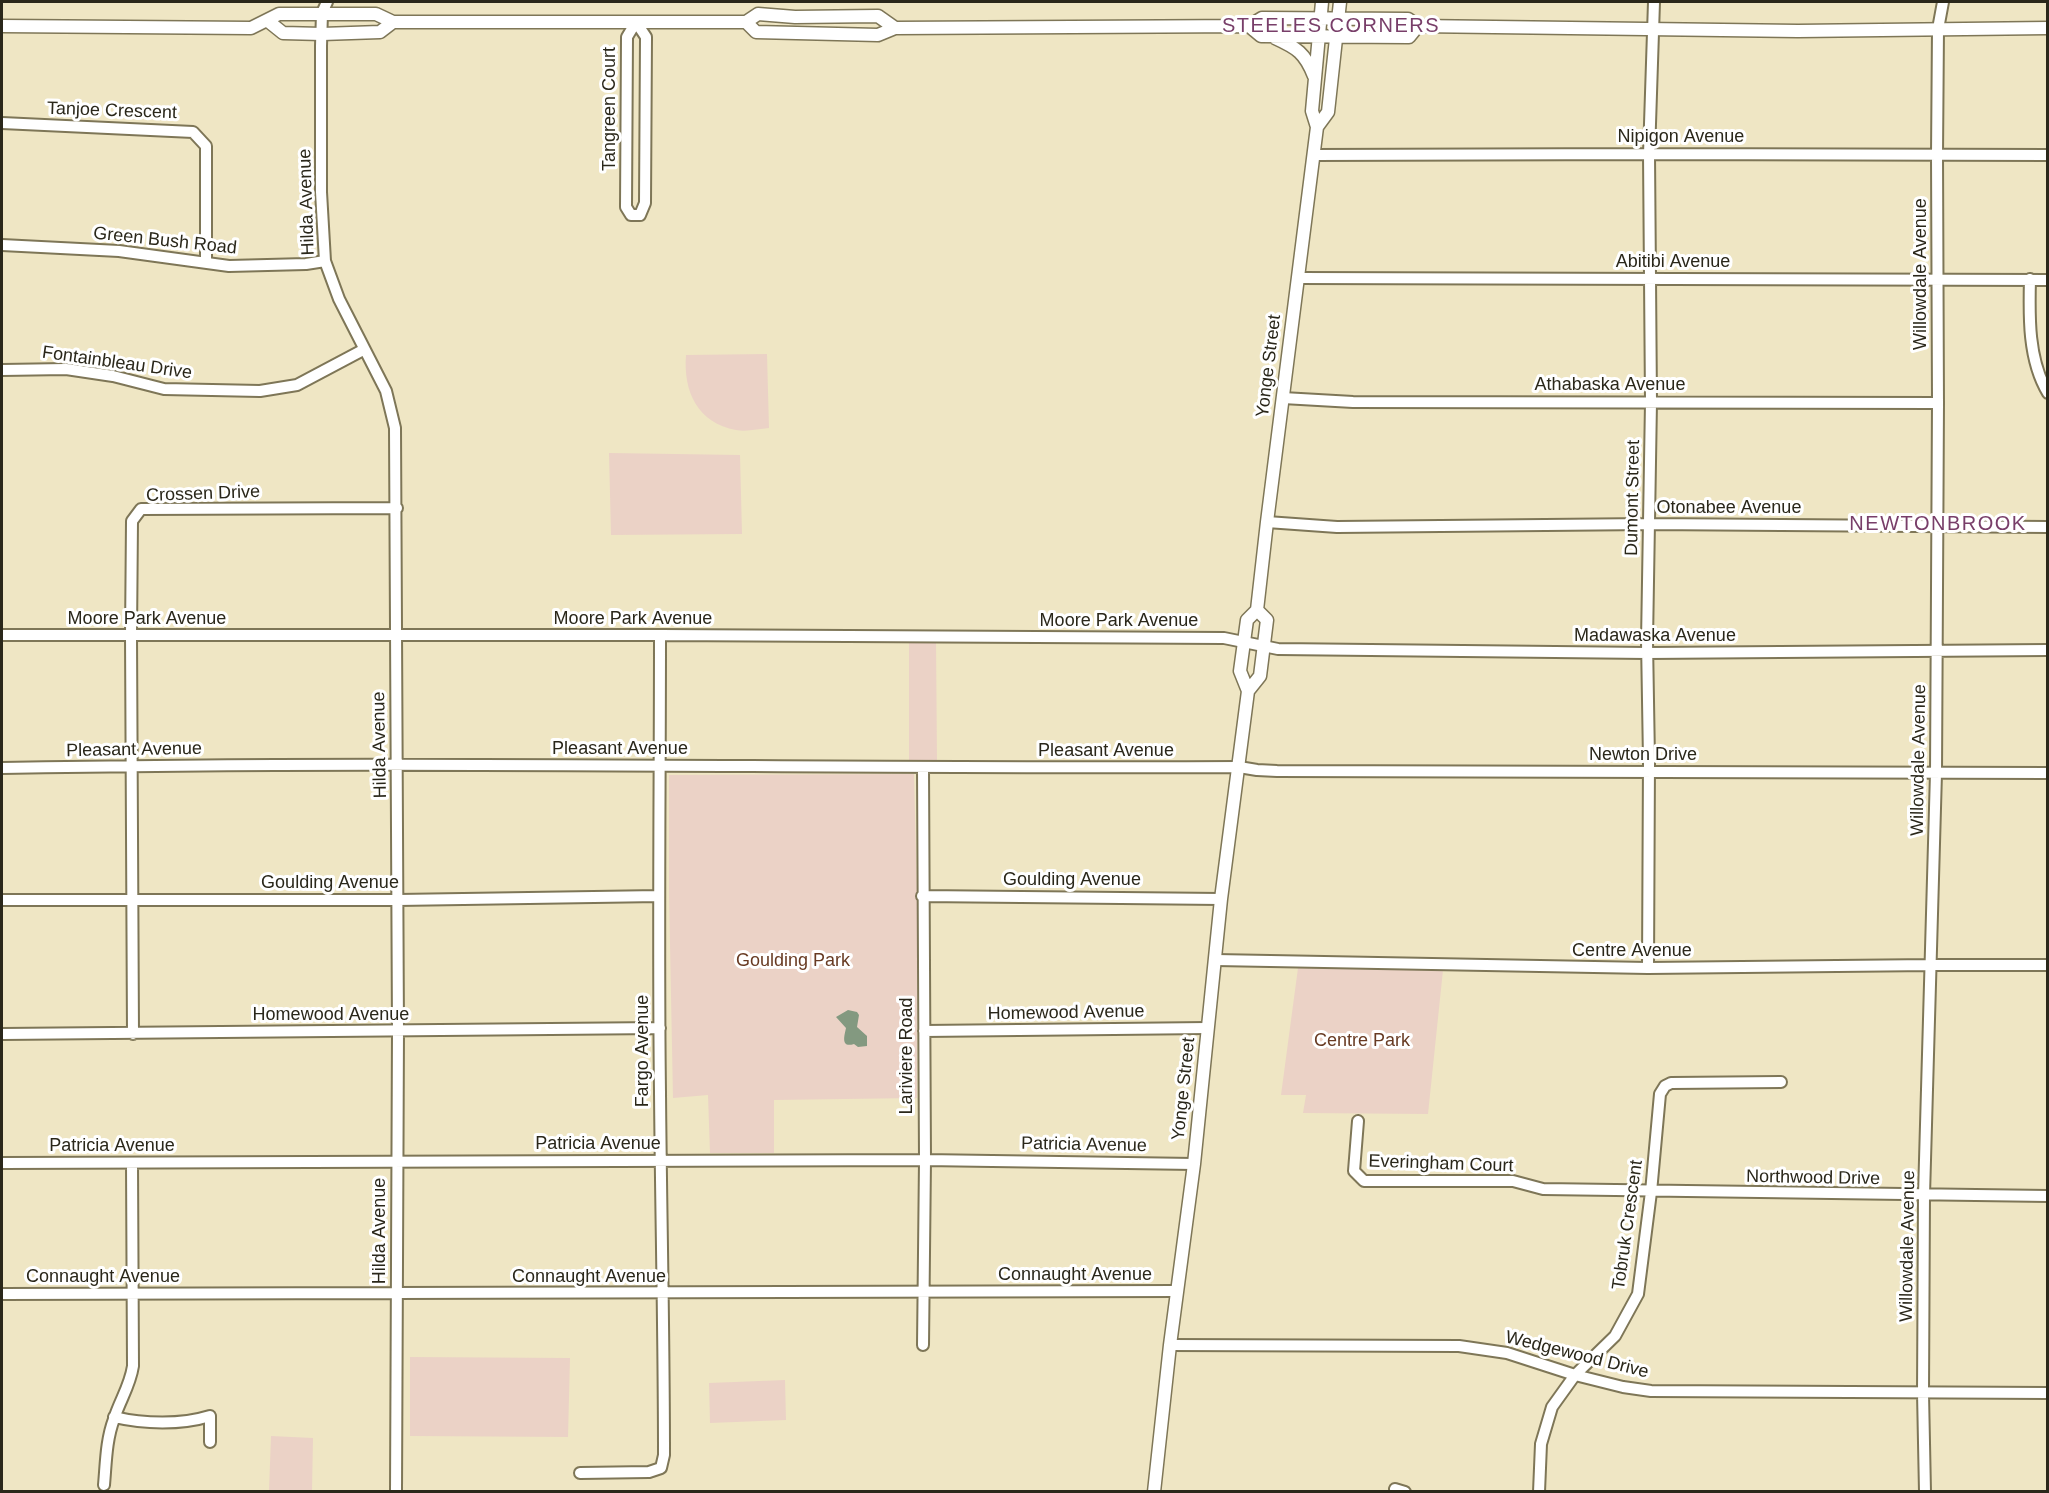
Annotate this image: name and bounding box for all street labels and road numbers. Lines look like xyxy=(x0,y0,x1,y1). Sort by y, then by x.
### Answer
street label: Tangreen Court xyxy=(599,47,621,171)
street label: Tanjoe Crescent xyxy=(47,98,177,124)
street label: Nipigon Avenue xyxy=(1618,126,1744,148)
street label: Hilda Avenue xyxy=(294,148,320,256)
street label: Willowdale Avenue xyxy=(1910,198,1932,350)
street label: Green Bush Road xyxy=(92,223,238,259)
street label: Abitibi Avenue xyxy=(1616,251,1730,273)
street label: Yonge Street xyxy=(1252,313,1286,419)
street label: Fontainbleau Drive xyxy=(41,342,193,384)
street label: Athabaska Avenue xyxy=(1535,374,1685,396)
street label: Dumont Street xyxy=(1621,440,1645,556)
street label: Crossen Drive xyxy=(146,481,260,507)
street label: Otonabee Avenue xyxy=(1657,497,1801,519)
street label: Moore Park Avenue xyxy=(68,608,226,630)
street label: Moore Park Avenue xyxy=(554,608,712,630)
street label: Moore Park Avenue xyxy=(1040,610,1198,632)
street label: Madawaska Avenue xyxy=(1574,625,1736,647)
street label: Willowdale Avenue xyxy=(1907,684,1931,836)
street label: Hilda Avenue xyxy=(368,691,392,799)
street label: Pleasant Avenue xyxy=(66,738,202,762)
street label: Pleasant Avenue xyxy=(552,738,688,760)
street label: Pleasant Avenue xyxy=(1038,740,1174,762)
street label: Newton Drive xyxy=(1589,744,1697,766)
street label: Goulding Avenue xyxy=(1003,869,1141,891)
street label: Goulding Avenue xyxy=(261,872,399,894)
street label: Centre Avenue xyxy=(1572,940,1692,962)
street label: Fargo Avenue xyxy=(632,995,654,1107)
street label: Lariviere Road xyxy=(896,997,918,1115)
street label: Homewood Avenue xyxy=(987,1001,1145,1025)
street label: Homewood Avenue xyxy=(253,1004,409,1026)
street label: Yonge Street xyxy=(1168,1036,1200,1142)
street label: Patricia Avenue xyxy=(535,1133,661,1155)
street label: Patricia Avenue xyxy=(1021,1133,1147,1157)
street label: Patricia Avenue xyxy=(49,1135,175,1157)
street label: Everingham Court xyxy=(1368,1151,1514,1177)
street label: Tobruk Crescent xyxy=(1608,1159,1648,1291)
street label: Northwood Drive xyxy=(1746,1166,1880,1190)
street label: Willowdale Avenue xyxy=(1896,1170,1920,1322)
street label: Hilda Avenue xyxy=(369,1178,391,1284)
street label: Connaught Avenue xyxy=(998,1264,1152,1286)
street label: Connaught Avenue xyxy=(26,1266,180,1288)
street label: Connaught Avenue xyxy=(512,1266,666,1288)
street label: Wedgewood Drive xyxy=(1503,1327,1651,1383)

